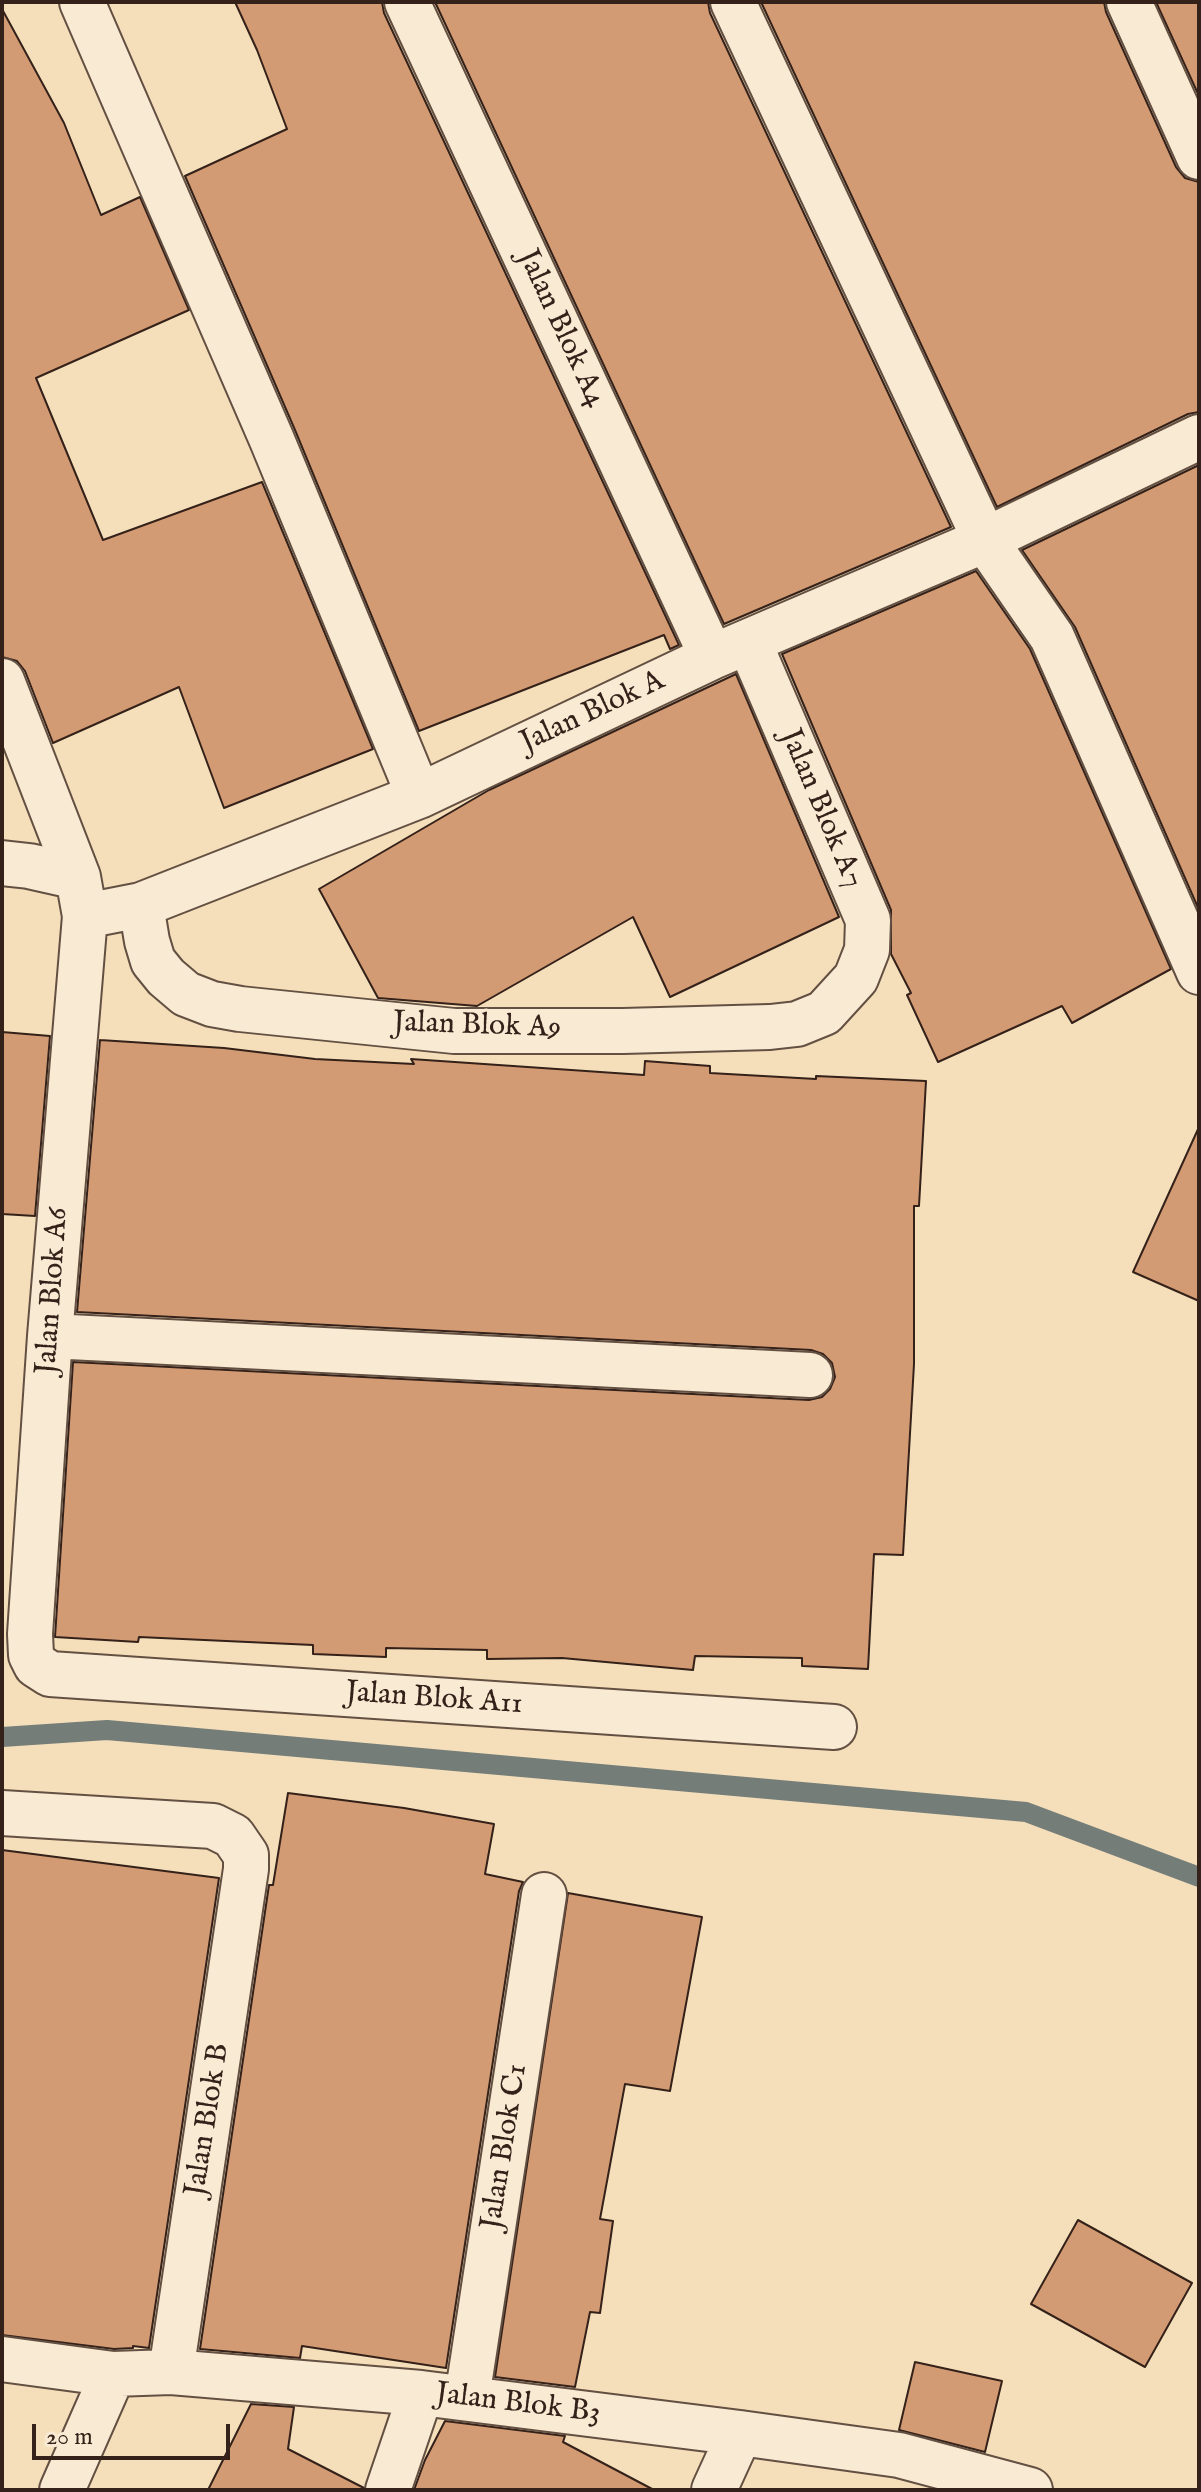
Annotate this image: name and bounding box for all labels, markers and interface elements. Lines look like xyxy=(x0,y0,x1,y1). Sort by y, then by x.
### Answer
street label: Jalan Blok A4 xyxy=(508,245,612,413)
street label: Jalan Blok A xyxy=(515,664,671,762)
street label: Jalan Blok A7 xyxy=(770,724,870,894)
street label: Jalan Blok A9 xyxy=(392,1006,562,1048)
street label: Jalan Blok A6 xyxy=(30,1206,78,1376)
street label: Jalan Blok A11 xyxy=(344,1676,524,1724)
street label: Jalan Blok B xyxy=(179,2041,239,2199)
street label: Jalan Blok C1 xyxy=(475,2062,537,2232)
street label: Jalan Blok B3 xyxy=(434,2377,602,2433)
scale bar xyxy=(36,2408,234,2458)
text: 20 m xyxy=(46,2422,93,2453)

